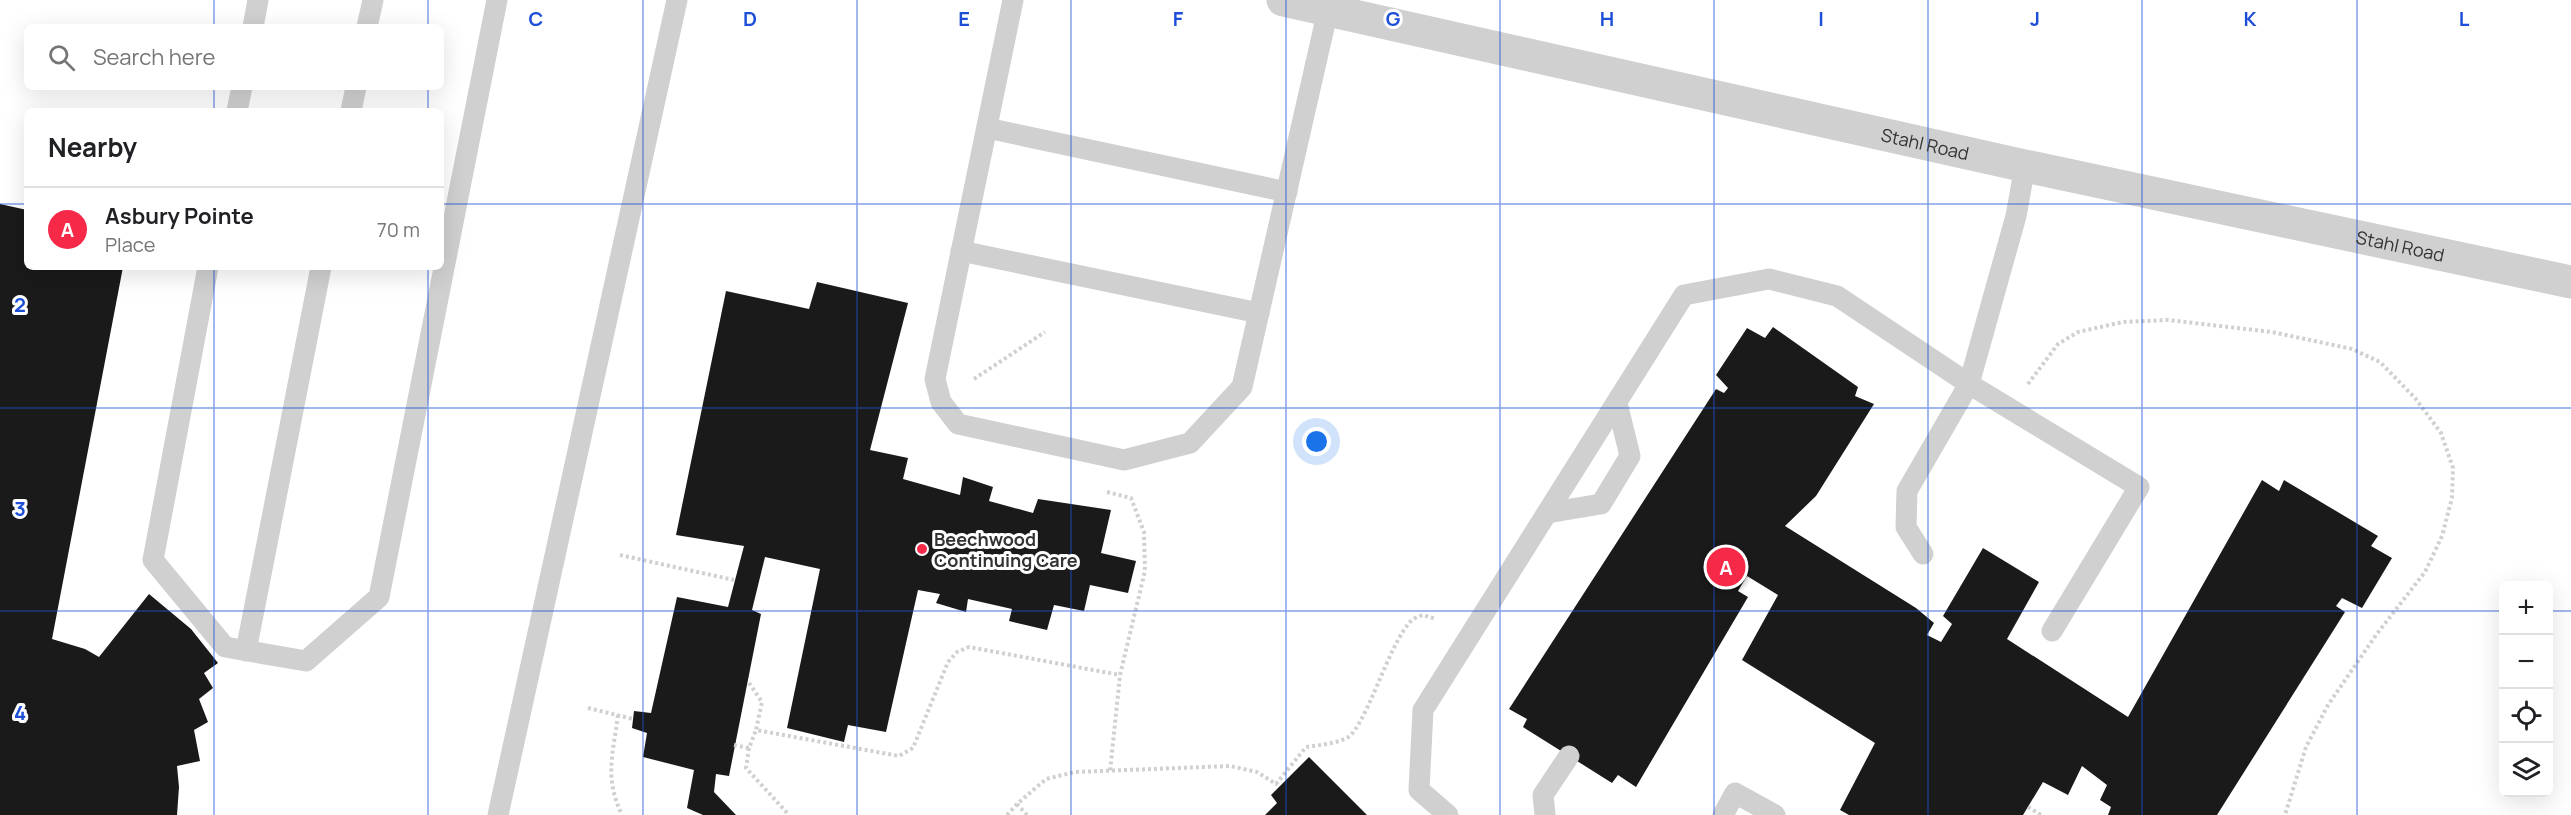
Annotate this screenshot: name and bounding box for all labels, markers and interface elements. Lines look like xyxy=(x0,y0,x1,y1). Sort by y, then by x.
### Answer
text: C xyxy=(529,5,543,32)
text: D xyxy=(743,5,757,32)
text: E xyxy=(958,5,970,32)
text: F xyxy=(1173,5,1184,32)
text: G xyxy=(1386,5,1401,32)
text: H xyxy=(1600,5,1614,32)
text: I xyxy=(1818,5,1824,32)
text: J xyxy=(2030,5,2040,32)
text: K xyxy=(2244,5,2257,32)
text: L xyxy=(2459,5,2470,32)
search box xyxy=(24,24,444,90)
icon: search xyxy=(45,41,78,74)
text: Search here xyxy=(93,42,215,72)
street label: Stahl Road xyxy=(1879,122,1971,165)
text: Nearby xyxy=(48,129,137,165)
text: Asbury Pointe xyxy=(105,201,254,231)
text: A xyxy=(61,216,74,243)
text: 70 m xyxy=(377,216,420,243)
street label: Stahl Road xyxy=(2354,225,2447,267)
text: Place xyxy=(105,231,155,258)
text: 2 xyxy=(14,291,26,318)
your location xyxy=(1302,427,1331,456)
text: 3 xyxy=(14,495,26,522)
place label: Beechwood Continuing Care xyxy=(934,527,1078,572)
marker: Beechwood Continuing Care xyxy=(915,542,929,556)
pin: A xyxy=(1706,544,1746,590)
map controls xyxy=(2499,581,2553,797)
button: + xyxy=(2499,581,2553,635)
button: − xyxy=(2499,635,2553,689)
button: locate xyxy=(2499,689,2553,743)
text: 4 xyxy=(14,699,26,726)
button: layers xyxy=(2499,743,2553,797)

